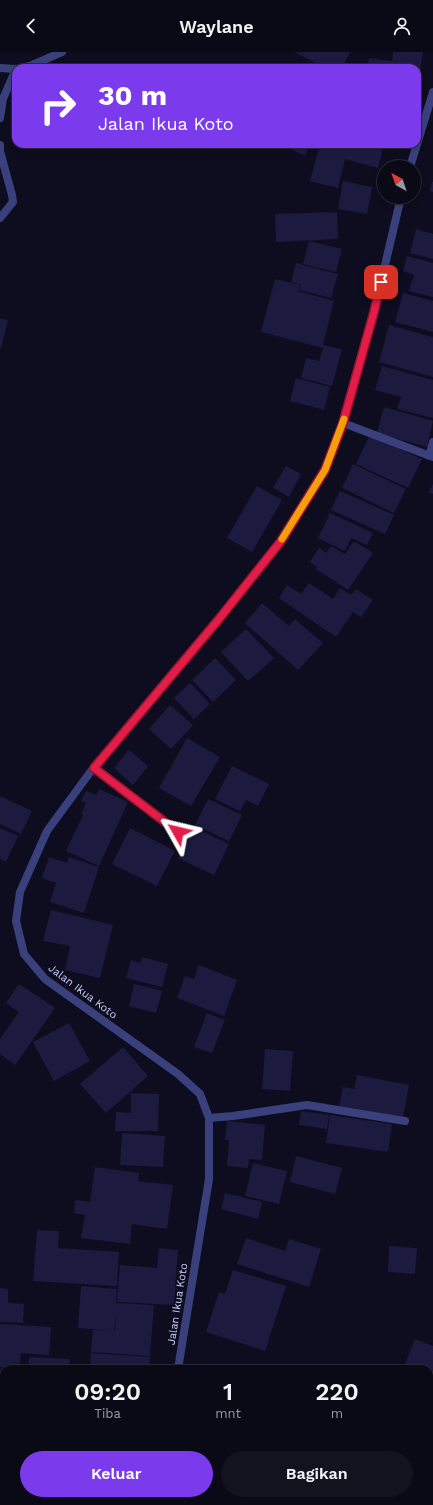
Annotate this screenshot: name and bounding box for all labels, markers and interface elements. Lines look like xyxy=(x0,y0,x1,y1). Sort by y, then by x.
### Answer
icon: back xyxy=(20,15,42,37)
icon: person xyxy=(391,15,413,37)
text: Waylane xyxy=(179,16,254,37)
text: 30 m xyxy=(98,79,167,112)
icon: right xyxy=(32,80,84,132)
text: Jalan Ikua Koto xyxy=(98,113,234,134)
north arrow xyxy=(377,160,421,204)
map controls xyxy=(377,160,421,204)
pin xyxy=(364,265,398,299)
icon: arrive xyxy=(370,271,392,293)
position arrow xyxy=(157,811,199,853)
street label: Jalan Ikua Koto xyxy=(46,961,120,1022)
street label: Jalan Ikua Koto xyxy=(165,1262,190,1346)
text: 09:20 xyxy=(74,1378,141,1406)
text: 1 xyxy=(223,1378,233,1406)
text: 220 xyxy=(315,1378,359,1406)
text: Tiba xyxy=(94,1406,121,1421)
text: mnt xyxy=(215,1406,241,1421)
text: m xyxy=(331,1406,343,1421)
button: Keluar xyxy=(20,1451,213,1497)
button: Bagikan xyxy=(221,1451,413,1497)

